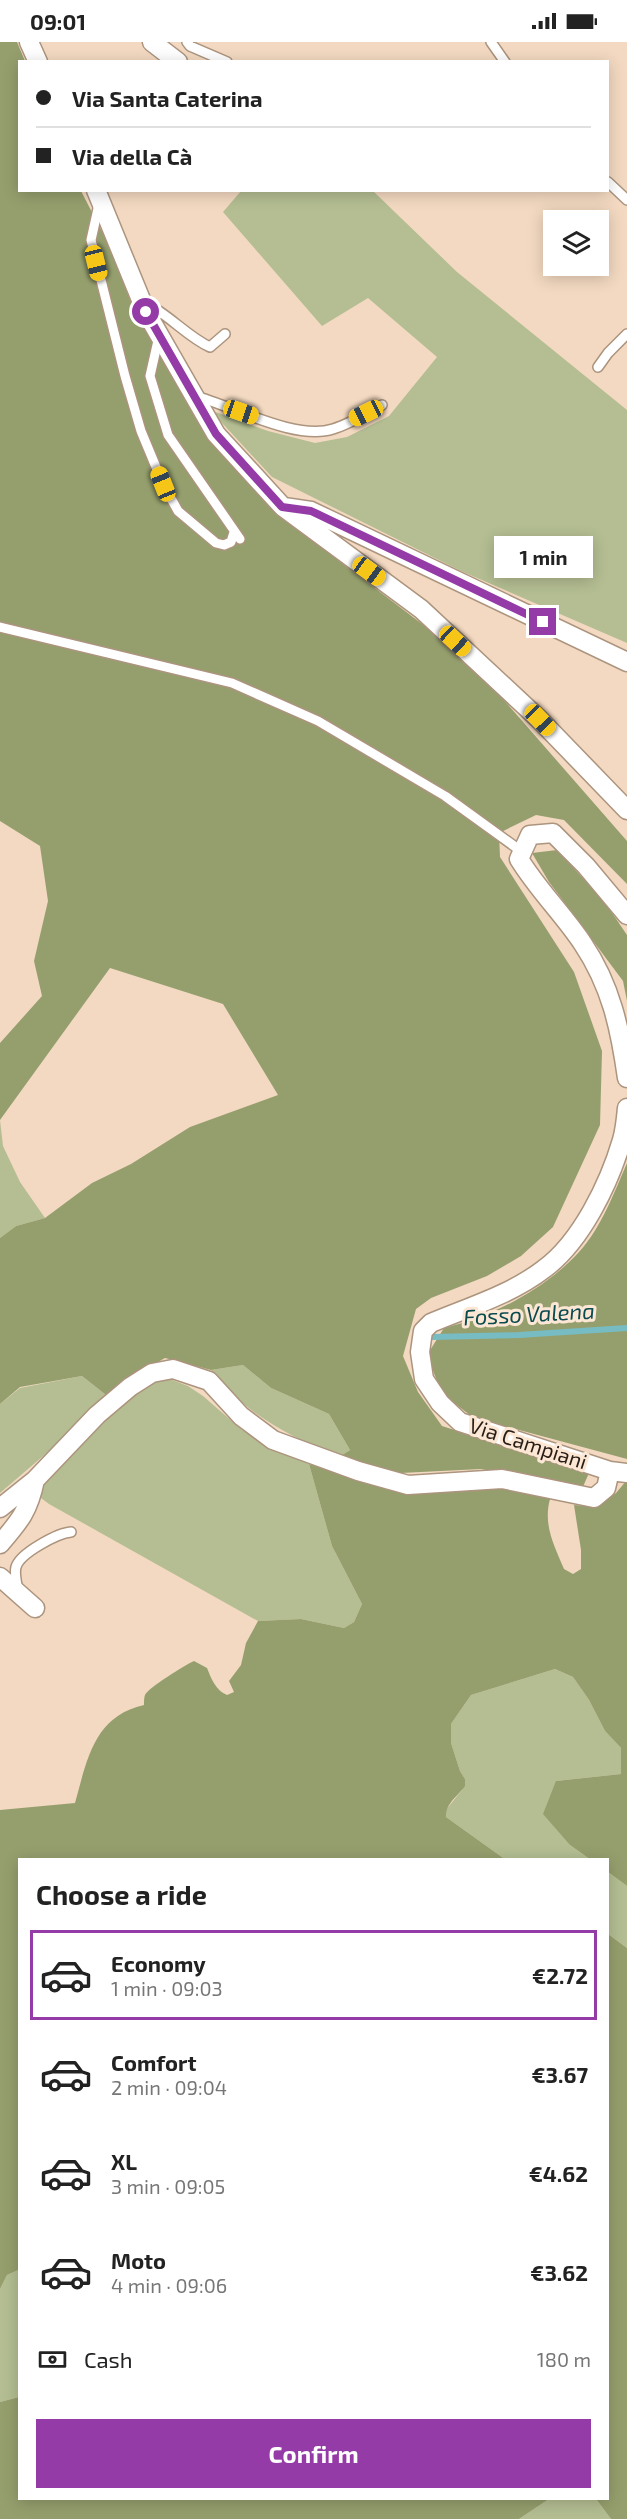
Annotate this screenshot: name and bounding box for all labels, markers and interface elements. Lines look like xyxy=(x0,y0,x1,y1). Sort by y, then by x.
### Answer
text: 09:01 xyxy=(30,8,86,34)
text: Via Santa Caterina xyxy=(72,85,263,111)
text: Via della Cà xyxy=(72,143,192,169)
map controls xyxy=(543,210,609,276)
button: layers xyxy=(543,210,609,276)
car xyxy=(83,243,109,283)
route start xyxy=(132,298,159,325)
car xyxy=(346,397,386,429)
car xyxy=(221,398,261,426)
car xyxy=(148,464,178,504)
callout: 1 min xyxy=(494,535,592,577)
text: 1 min xyxy=(519,545,568,569)
car xyxy=(349,553,389,589)
route end xyxy=(529,608,556,635)
car xyxy=(436,622,474,660)
car xyxy=(521,701,559,739)
water label: Fosso Valena xyxy=(463,1297,595,1329)
street label: Via Campiani xyxy=(466,1412,591,1473)
text: Choose a ride xyxy=(36,1878,207,1910)
icon: car xyxy=(39,1948,93,2002)
text: Economy xyxy=(111,1950,206,1976)
text: €2.72 xyxy=(532,1962,588,1988)
text: 1 min · 09:03 xyxy=(111,1976,223,2000)
icon: car xyxy=(39,2047,93,2101)
text: Comfort xyxy=(111,2049,196,2075)
text: €3.67 xyxy=(531,2061,588,2087)
text: 2 min · 09:04 xyxy=(111,2075,227,2099)
icon: car xyxy=(39,2146,93,2200)
text: XL xyxy=(111,2148,137,2174)
text: €4.62 xyxy=(529,2160,588,2186)
text: 3 min · 09:05 xyxy=(111,2174,225,2198)
icon: car xyxy=(39,2245,93,2299)
text: Moto xyxy=(111,2247,166,2273)
text: €3.62 xyxy=(530,2259,588,2285)
text: 4 min · 09:06 xyxy=(111,2273,227,2297)
icon: cash xyxy=(36,2343,69,2376)
text: Cash xyxy=(84,2346,133,2372)
text: 180 m xyxy=(537,2347,591,2371)
button: Confirm xyxy=(36,2419,591,2488)

